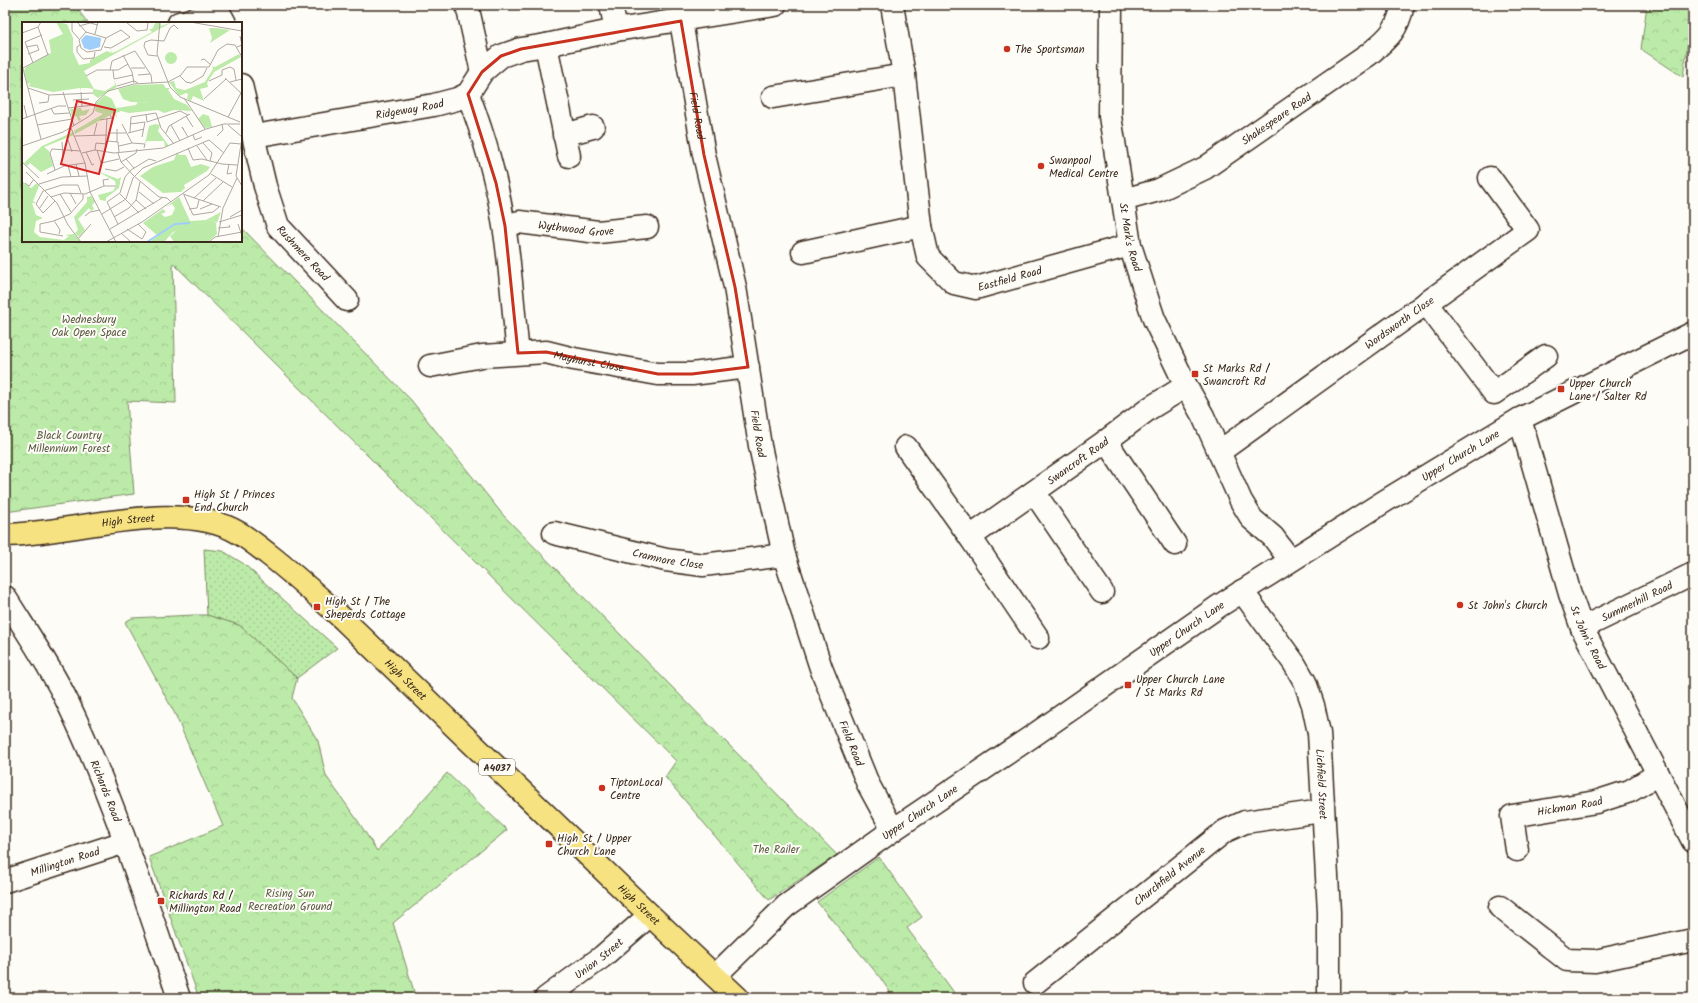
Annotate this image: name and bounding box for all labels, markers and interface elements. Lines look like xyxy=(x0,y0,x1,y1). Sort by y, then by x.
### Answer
inset map xyxy=(22,22,242,242)
place label: The Sportsman xyxy=(1015,41,1085,59)
marker: The Sportsman xyxy=(1002,44,1012,54)
street label: Shakespeare Road xyxy=(1238,88,1316,150)
street label: Field Road xyxy=(683,91,709,141)
street label: Ridgeway Road xyxy=(374,95,447,125)
place label: Swanpool Medical Centre xyxy=(1049,152,1118,183)
marker: Swanpool Medical Centre xyxy=(1036,161,1046,171)
street label: St Mark's Road xyxy=(1114,202,1146,275)
street label: Wythwood Grove xyxy=(537,216,615,242)
street label: Rushmere Road xyxy=(272,222,334,286)
street label: Eastfield Road xyxy=(976,262,1045,297)
street label: Wordsworth Close xyxy=(1361,292,1438,355)
park label: Wednesbury Oak Open Space xyxy=(52,311,126,342)
street label: Mayhurst Close xyxy=(552,346,625,378)
place label: St Marks Rd / Swancroft Rd xyxy=(1203,360,1271,391)
marker: St Marks Rd / Swancroft Rd xyxy=(1190,369,1200,379)
place label: Upper Church Lane / Salter Rd xyxy=(1569,375,1647,406)
marker: Upper Church Lane / Salter Rd xyxy=(1556,384,1566,394)
street label: Field Road xyxy=(744,409,770,460)
street label: Upper Church Lane xyxy=(1418,425,1503,487)
park label: Black Country Millennium Forest xyxy=(28,427,111,458)
street label: Swancroft Road xyxy=(1044,433,1114,490)
place label: High St / Princes End Church xyxy=(194,486,275,517)
marker: High St / Princes End Church xyxy=(181,495,191,505)
street label: High Street xyxy=(100,510,156,533)
street label: Cramnore Close xyxy=(630,544,705,575)
street label: Summerhill Road xyxy=(1598,577,1677,627)
place label: High St / The Sheperds Cottage xyxy=(325,593,406,624)
street label: Upper Church Lane xyxy=(1146,597,1229,662)
place label: St John's Church xyxy=(1468,597,1547,615)
marker: St John's Church xyxy=(1455,600,1465,610)
marker: High St / The Sheperds Cottage xyxy=(312,602,322,612)
street label: St John's Road xyxy=(1565,603,1610,673)
street label: High Street xyxy=(380,655,431,706)
place label: Upper Church Lane / St Marks Rd xyxy=(1136,671,1225,702)
marker: Upper Church Lane / St Marks Rd xyxy=(1123,680,1133,690)
street label: Field Road xyxy=(833,718,868,770)
street label: Lichfield Street xyxy=(1310,748,1332,821)
street label: Richards Road xyxy=(85,757,125,825)
road number: A4037 xyxy=(479,759,515,775)
place label: TiptonLocal Centre xyxy=(610,774,663,805)
street label: Upper Church Lane xyxy=(878,781,962,845)
marker: TiptonLocal Centre xyxy=(597,783,607,793)
street label: Hickman Road xyxy=(1536,792,1606,822)
place label: High St / Upper Church Lane xyxy=(557,830,632,861)
marker: High St / Upper Church Lane xyxy=(544,839,554,849)
park label: The Railer xyxy=(753,841,801,859)
street label: Churchfield Avenue xyxy=(1130,842,1210,911)
street label: Millington Road xyxy=(28,843,103,882)
street label: High Street xyxy=(613,880,664,931)
park label: Rising Sun Recreation Ground xyxy=(248,885,333,916)
place label: Richards Rd / Millington Road xyxy=(169,887,241,918)
marker: Richards Rd / Millington Road xyxy=(156,896,166,906)
street label: Union Street xyxy=(571,934,629,984)

